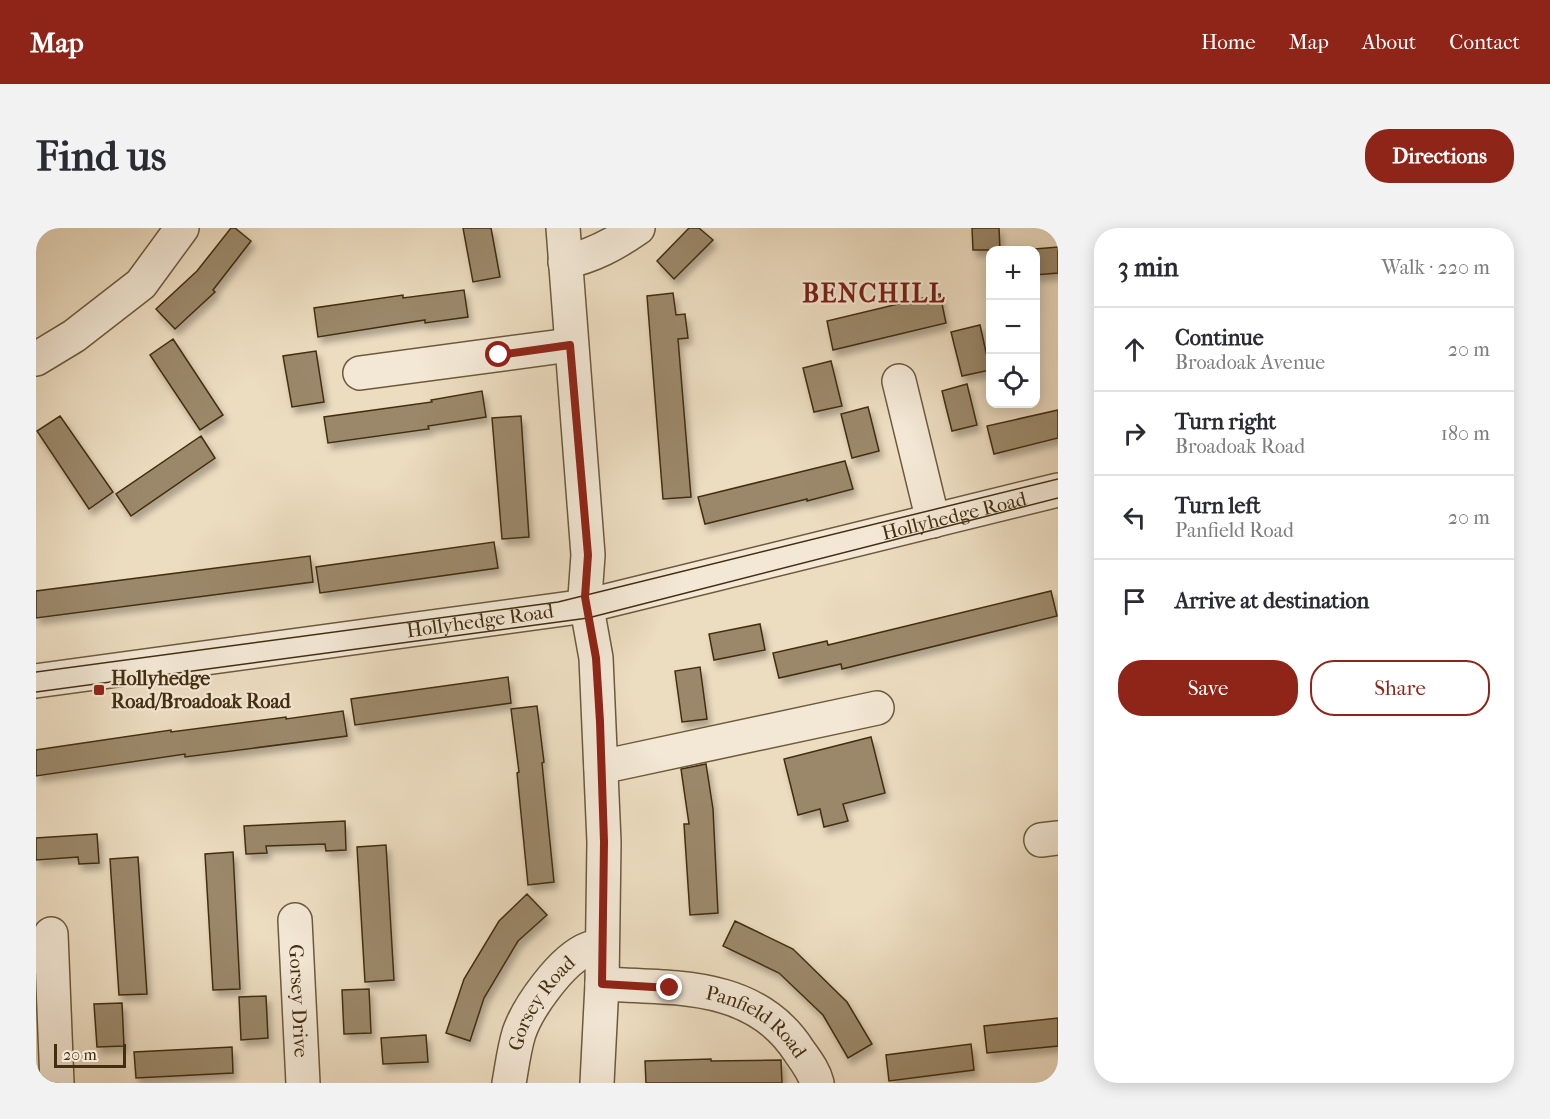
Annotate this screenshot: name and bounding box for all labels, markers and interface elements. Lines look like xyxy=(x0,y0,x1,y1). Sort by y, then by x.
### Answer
text: Map xyxy=(30,26,84,59)
text: Home xyxy=(1201,30,1256,54)
text: Map xyxy=(1289,30,1329,54)
text: About xyxy=(1362,30,1416,54)
text: Contact xyxy=(1449,30,1520,54)
button: Directions xyxy=(1365,129,1514,183)
text: Find us xyxy=(36,132,166,181)
map controls xyxy=(986,246,1040,408)
button: + xyxy=(986,246,1040,300)
text: 3 min xyxy=(1118,252,1179,283)
text: Walk · 220 m xyxy=(1382,256,1490,279)
district label: BENCHILL xyxy=(802,278,946,309)
button: − xyxy=(986,300,1040,354)
text: Continue xyxy=(1175,325,1264,351)
icon: ahead xyxy=(1118,333,1151,366)
text: 20 m xyxy=(1448,338,1490,361)
route start xyxy=(485,341,511,367)
text: Broadoak Avenue xyxy=(1175,351,1325,374)
button: locate xyxy=(986,354,1040,408)
text: Turn right xyxy=(1175,409,1276,435)
icon: right xyxy=(1118,417,1151,450)
text: 180 m xyxy=(1441,422,1490,445)
text: Broadoak Road xyxy=(1175,435,1305,458)
street label: Hollyhedge Road xyxy=(879,487,1030,545)
text: Turn left xyxy=(1175,493,1261,519)
icon: left xyxy=(1118,501,1151,534)
text: 20 m xyxy=(1448,506,1490,529)
text: Panfield Road xyxy=(1175,519,1294,542)
icon: arrive xyxy=(1118,585,1151,618)
text: Arrive at destination xyxy=(1175,588,1369,614)
street label: Hollyhedge Road xyxy=(405,599,556,642)
button: Save xyxy=(1118,660,1298,716)
button: Share xyxy=(1310,660,1490,716)
place label: Hollyhedge Road/Broadoak Road xyxy=(111,667,292,713)
marker: Hollyhedge Road/Broadoak Road xyxy=(92,683,106,697)
street label: Gorsey Drive xyxy=(284,944,313,1058)
street label: Gorsey Road xyxy=(504,950,580,1053)
route end xyxy=(656,974,682,1000)
street label: Panfield Road xyxy=(704,981,812,1063)
scale bar xyxy=(54,1041,126,1068)
text: 20 m xyxy=(63,1045,97,1064)

